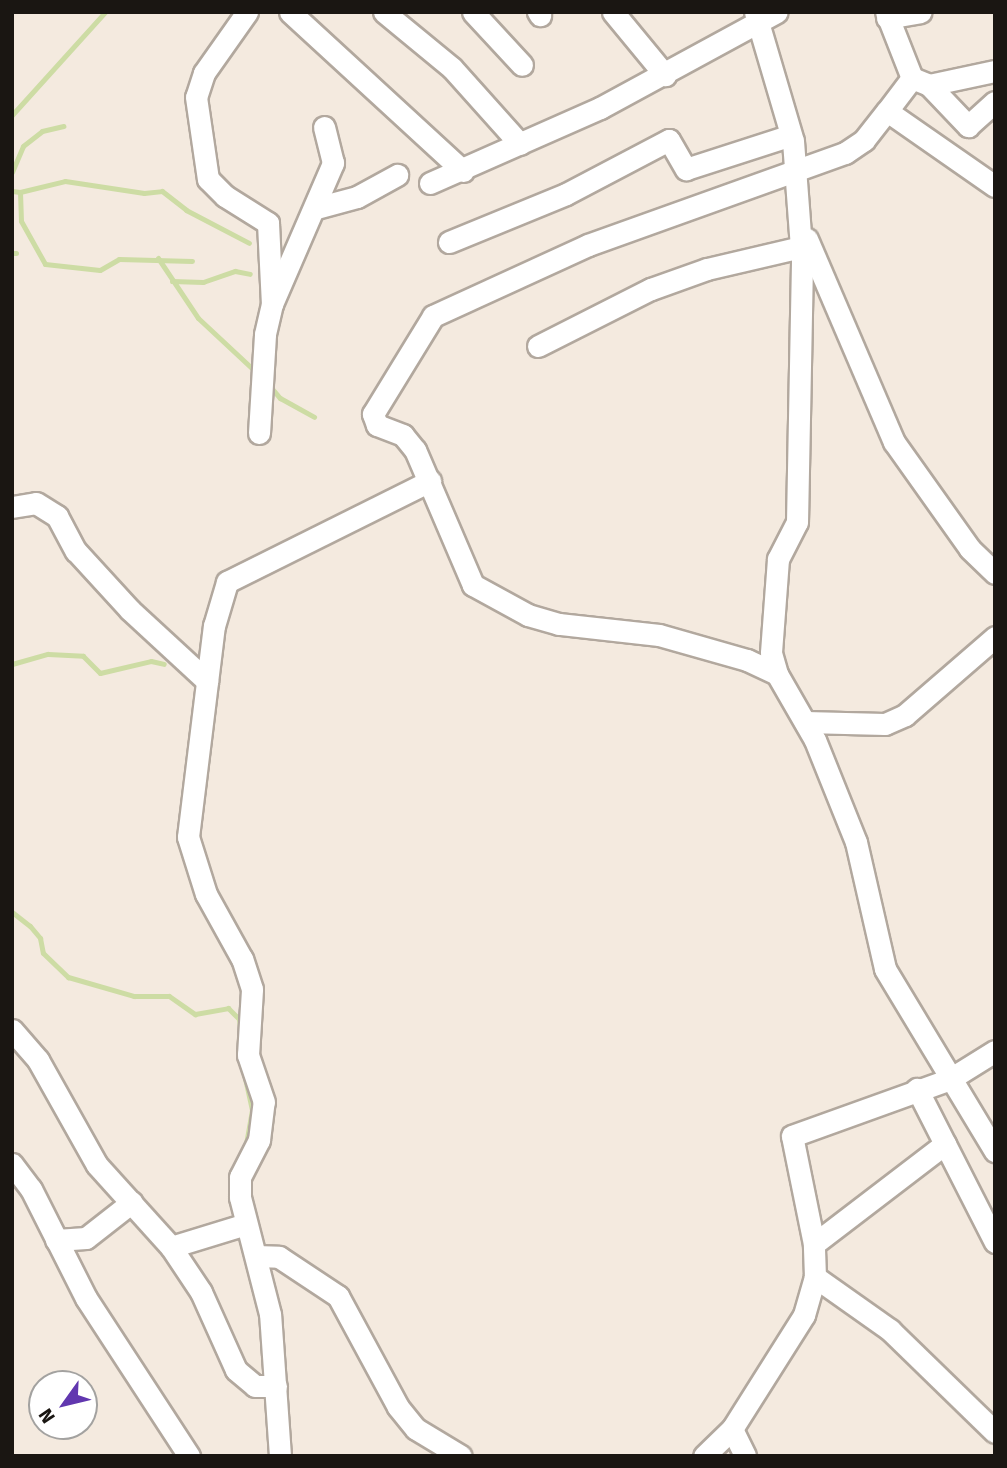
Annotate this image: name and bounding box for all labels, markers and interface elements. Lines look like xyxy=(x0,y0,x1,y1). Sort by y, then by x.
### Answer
north arrow xyxy=(28,1370,98,1440)
text: N xyxy=(34,1404,60,1428)

